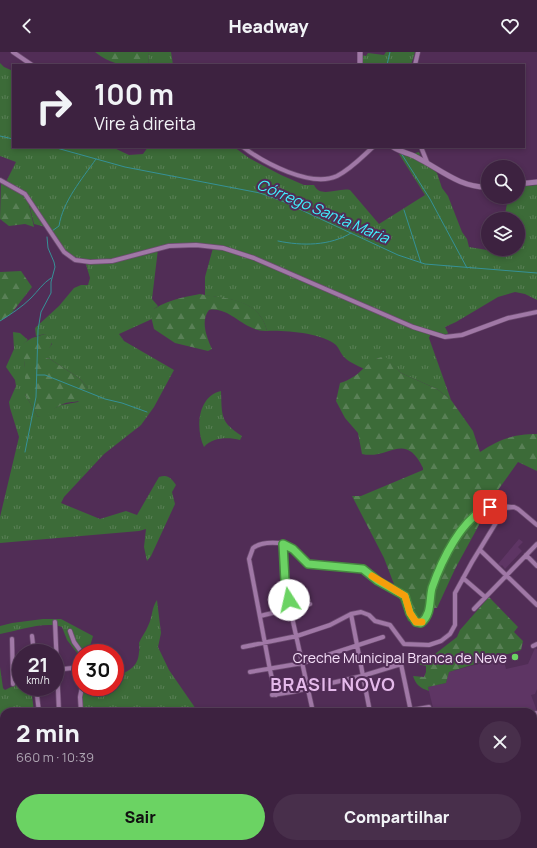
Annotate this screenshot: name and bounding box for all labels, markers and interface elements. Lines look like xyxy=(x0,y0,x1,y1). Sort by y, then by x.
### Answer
text: Headway xyxy=(228,14,309,38)
icon: back xyxy=(16,15,38,37)
icon: heart xyxy=(499,15,521,37)
text: 100 m xyxy=(94,75,174,113)
icon: right xyxy=(28,80,80,132)
text: Vire à direita xyxy=(94,111,196,135)
map controls xyxy=(481,160,525,256)
button: search xyxy=(481,160,525,204)
water label: Córrego Santa Maria xyxy=(254,174,393,249)
button: layers xyxy=(481,212,525,256)
pin xyxy=(473,490,507,524)
icon: arrive xyxy=(479,496,501,518)
position arrow xyxy=(268,579,310,621)
speed limit sign: 30 xyxy=(72,644,124,696)
place label: Creche Municipal Branca de Neve xyxy=(293,648,507,667)
text: 21 xyxy=(28,651,48,678)
marker: Creche Municipal Branca de Neve xyxy=(510,652,520,662)
district label: BRASIL NOVO xyxy=(270,672,396,696)
text: km/h xyxy=(26,673,50,687)
text: 2 min xyxy=(16,716,80,749)
button: close xyxy=(479,721,521,763)
text: 660 m · 10:39 xyxy=(16,748,94,766)
button: Sair xyxy=(16,794,265,840)
button: Compartilhar xyxy=(273,794,521,840)

